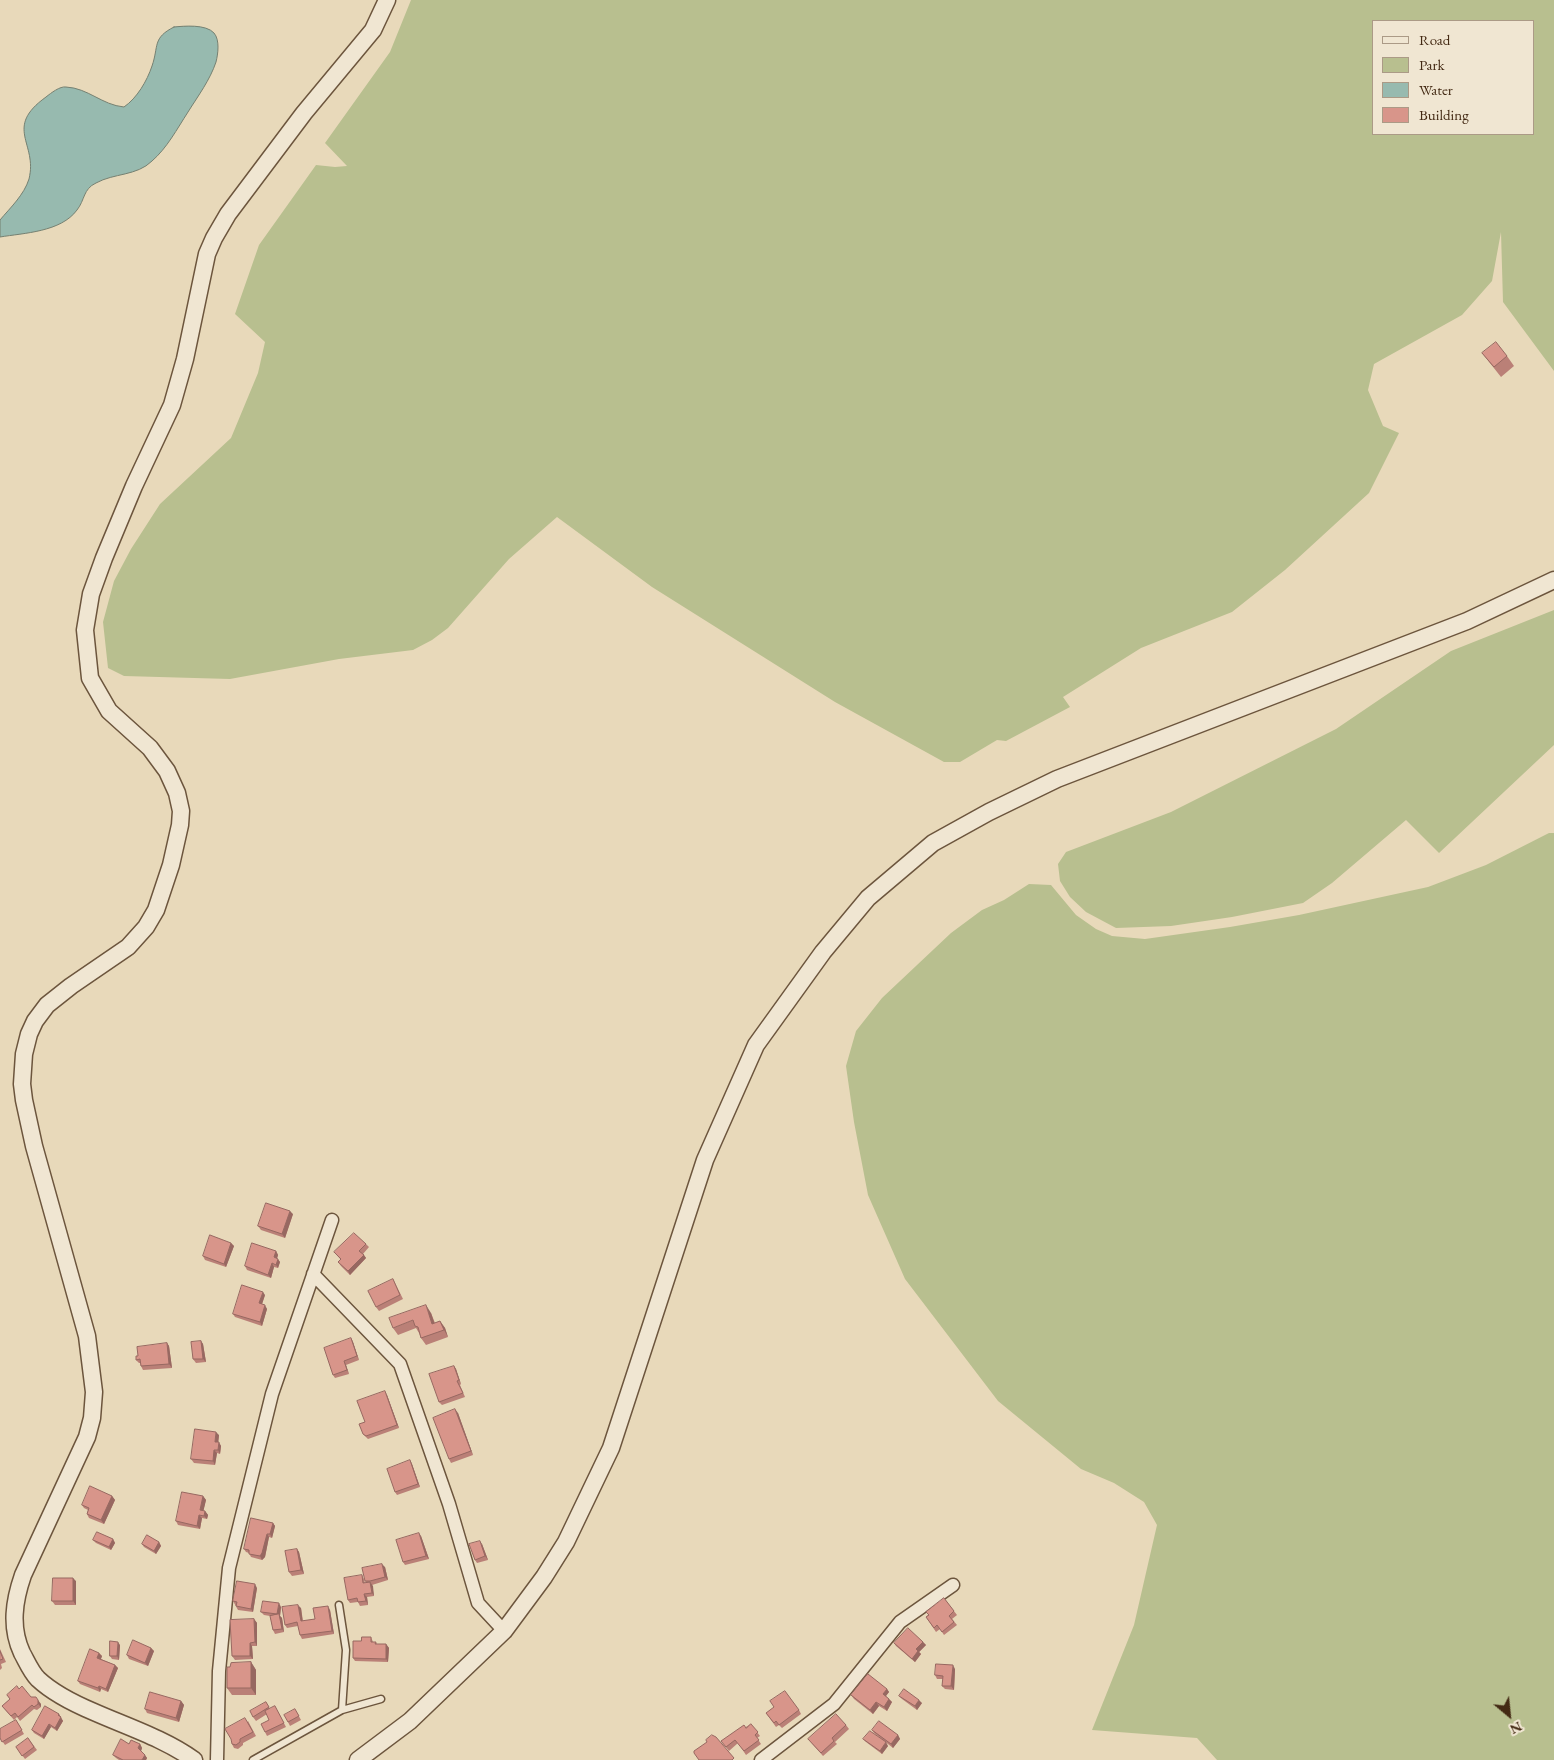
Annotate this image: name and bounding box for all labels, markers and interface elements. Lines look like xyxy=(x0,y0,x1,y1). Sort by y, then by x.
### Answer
legend xyxy=(1372,20,1534,135)
text: Road xyxy=(1419,30,1450,49)
text: Park xyxy=(1419,55,1445,74)
text: Water xyxy=(1419,80,1453,99)
text: Building xyxy=(1419,105,1469,124)
north arrow xyxy=(1484,1690,1534,1740)
text: N xyxy=(1507,1718,1525,1739)

